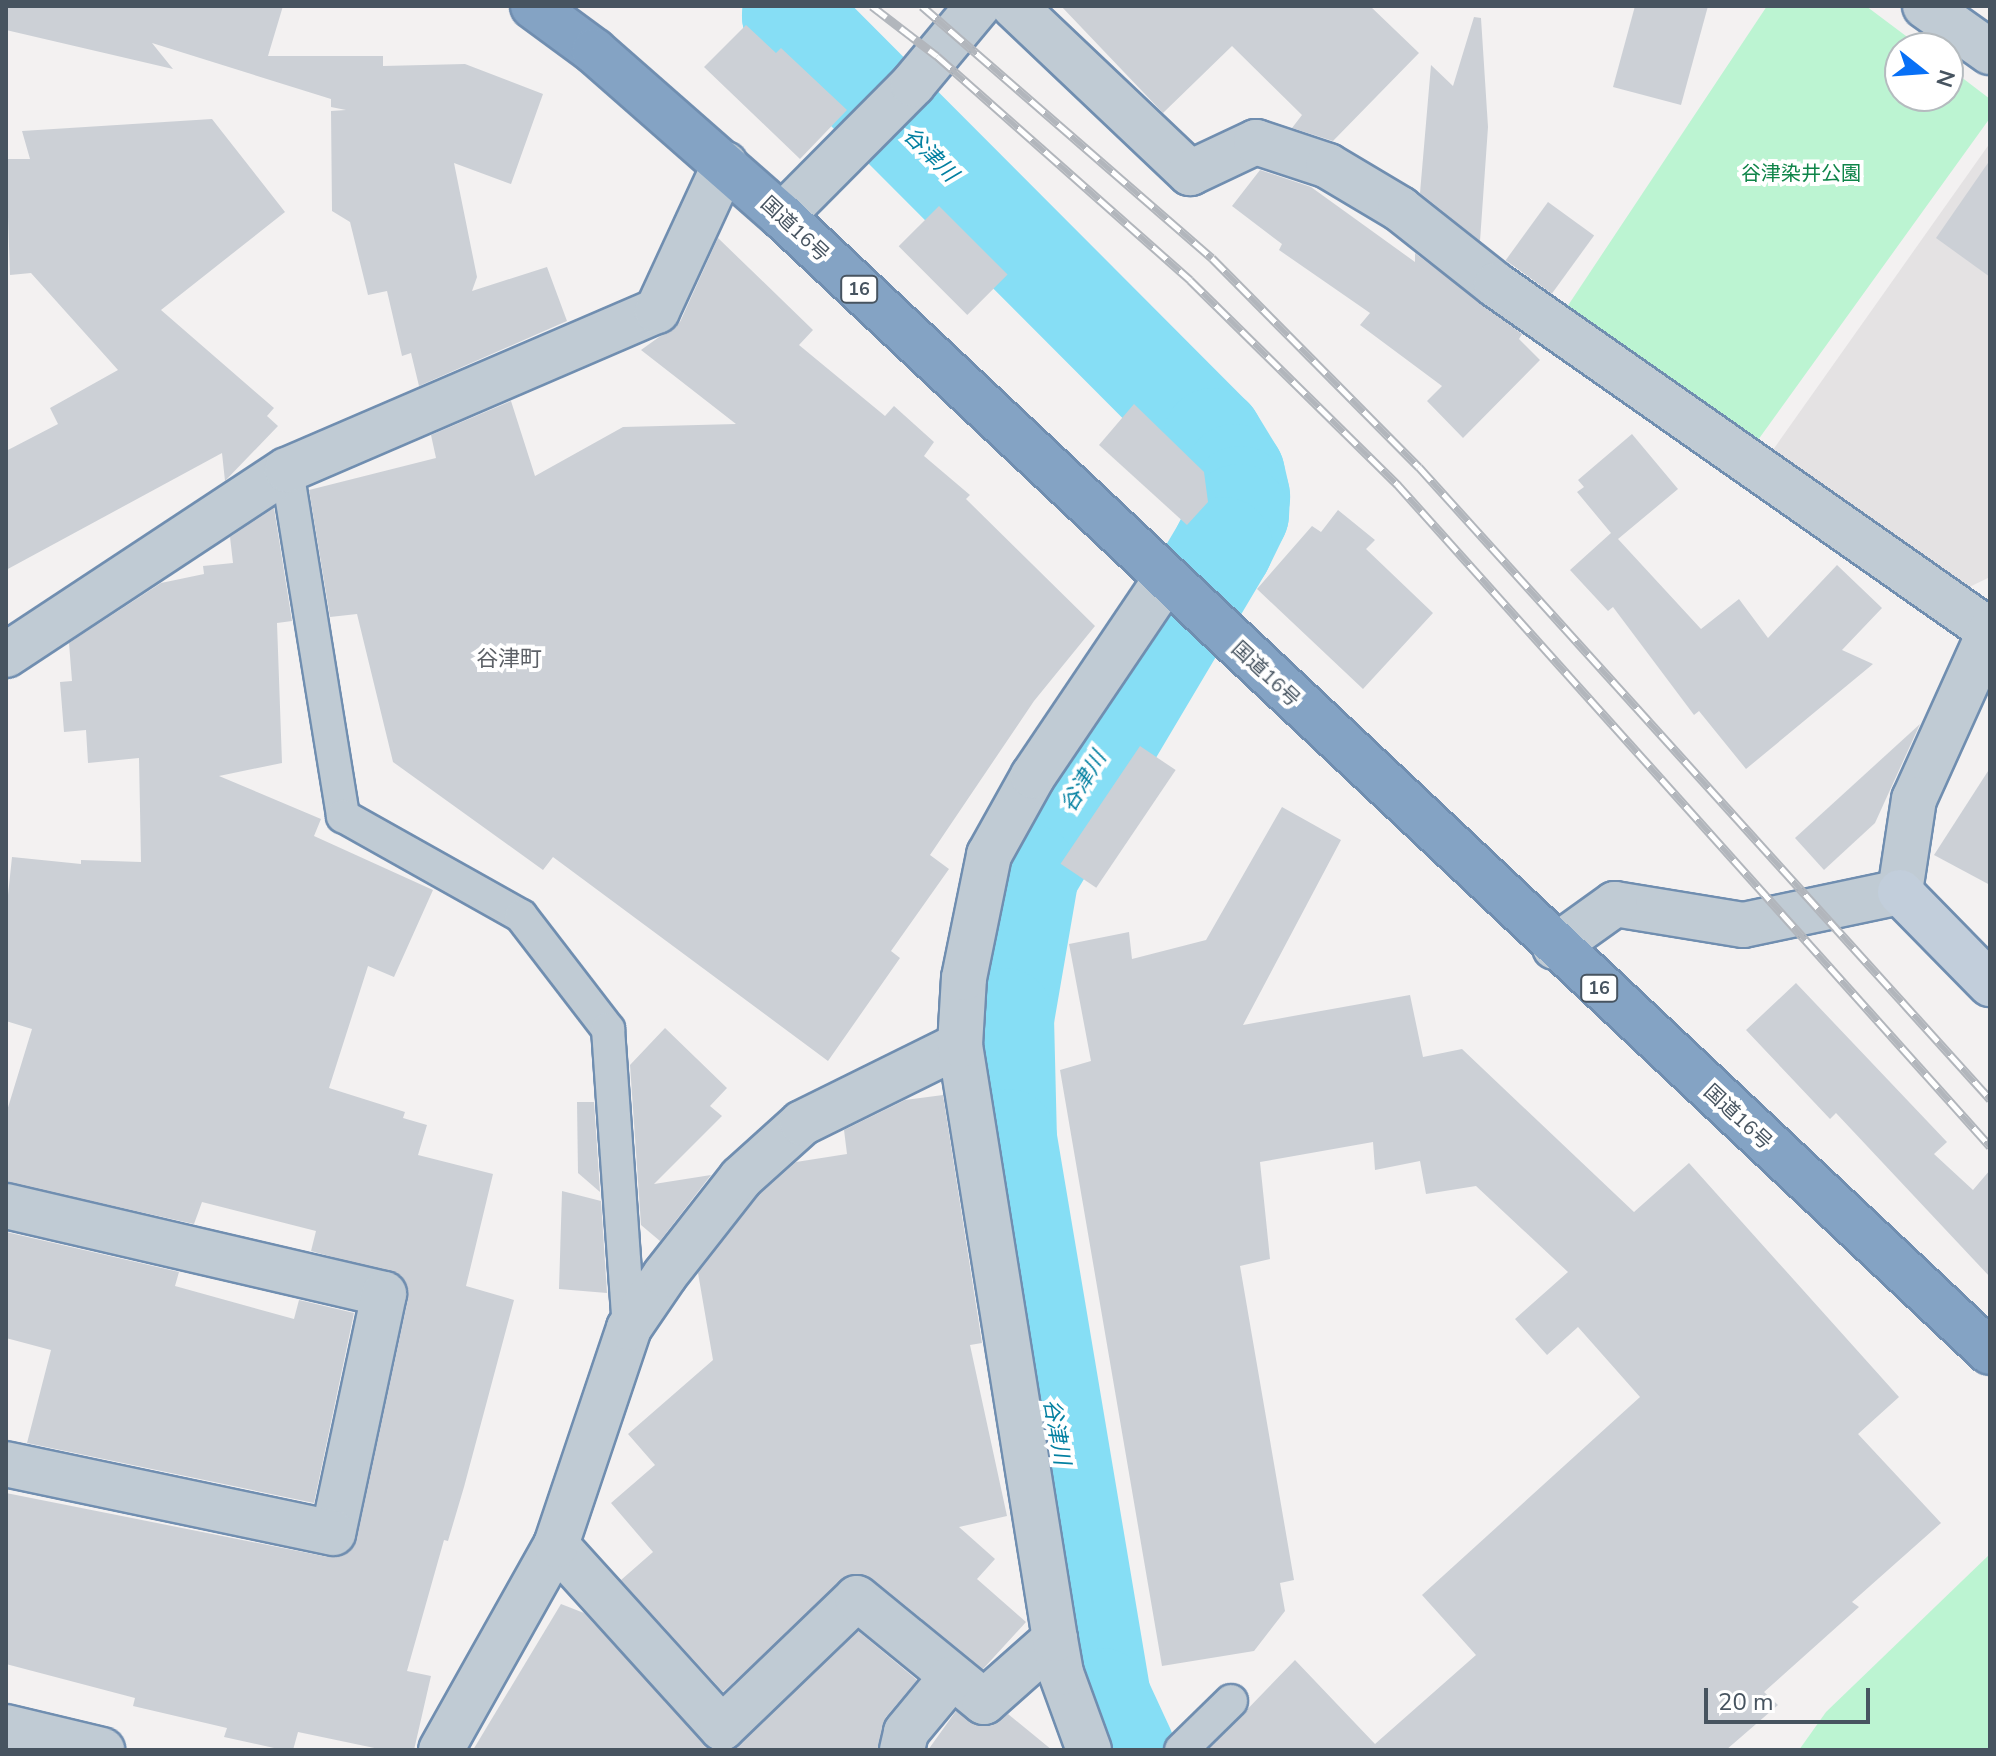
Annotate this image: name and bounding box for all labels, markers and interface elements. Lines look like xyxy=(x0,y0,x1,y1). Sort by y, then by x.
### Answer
north arrow xyxy=(1884,32,1964,112)
text: N xyxy=(1928,66,1962,91)
water label: 谷津川 xyxy=(897,122,963,188)
park label: 谷津染井公園 xyxy=(1741,161,1861,185)
street label: 国道16号 xyxy=(756,192,834,266)
road number: 16 xyxy=(839,275,879,303)
street label: 国道16号 xyxy=(1227,637,1305,711)
district label: 谷津町 xyxy=(476,647,542,673)
water label: 谷津川 xyxy=(1056,747,1112,817)
road number: 16 xyxy=(1579,974,1619,1002)
street label: 国道16号 xyxy=(1699,1080,1777,1154)
water label: 谷津川 xyxy=(1037,1397,1075,1467)
scale bar xyxy=(1708,1672,1874,1722)
text: 20 m xyxy=(1718,1686,1774,1718)

